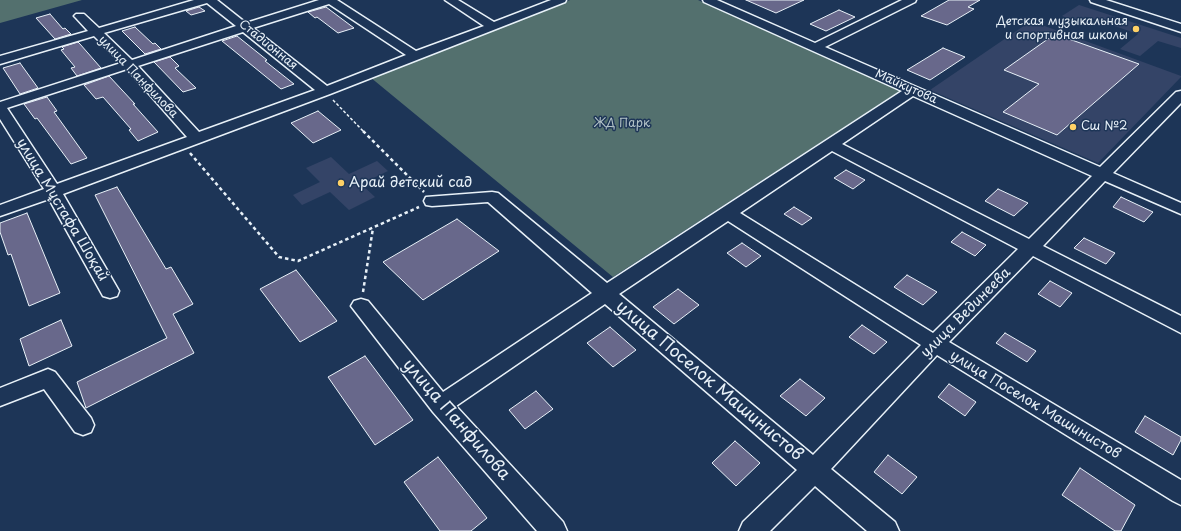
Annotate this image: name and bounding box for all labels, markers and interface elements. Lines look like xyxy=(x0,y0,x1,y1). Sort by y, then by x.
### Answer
place label: Детская музыкальная и спортивная школы xyxy=(996,15,1128,43)
street label: Стадионная xyxy=(236,17,300,73)
marker: Детская музыкальная и спортивная школы xyxy=(1131,24,1141,34)
street label: улица Панфилова xyxy=(95,33,181,121)
street label: Майкутова xyxy=(873,67,939,107)
park label: ЖД Парк xyxy=(594,117,650,131)
place label: Сш №2 xyxy=(1081,120,1127,134)
marker: Сш №2 xyxy=(1068,122,1078,132)
street label: улица Мұстафа Шоқай xyxy=(13,136,111,284)
place label: Арай детский сад xyxy=(349,175,472,191)
marker: Арай детский сад xyxy=(336,178,346,188)
street label: улица Вединеева xyxy=(918,265,1014,361)
street label: улица Поселок Машинистов xyxy=(611,297,807,465)
street label: улица Поселок Машинистов xyxy=(947,347,1123,463)
street label: улица Панфилова xyxy=(398,355,514,485)

